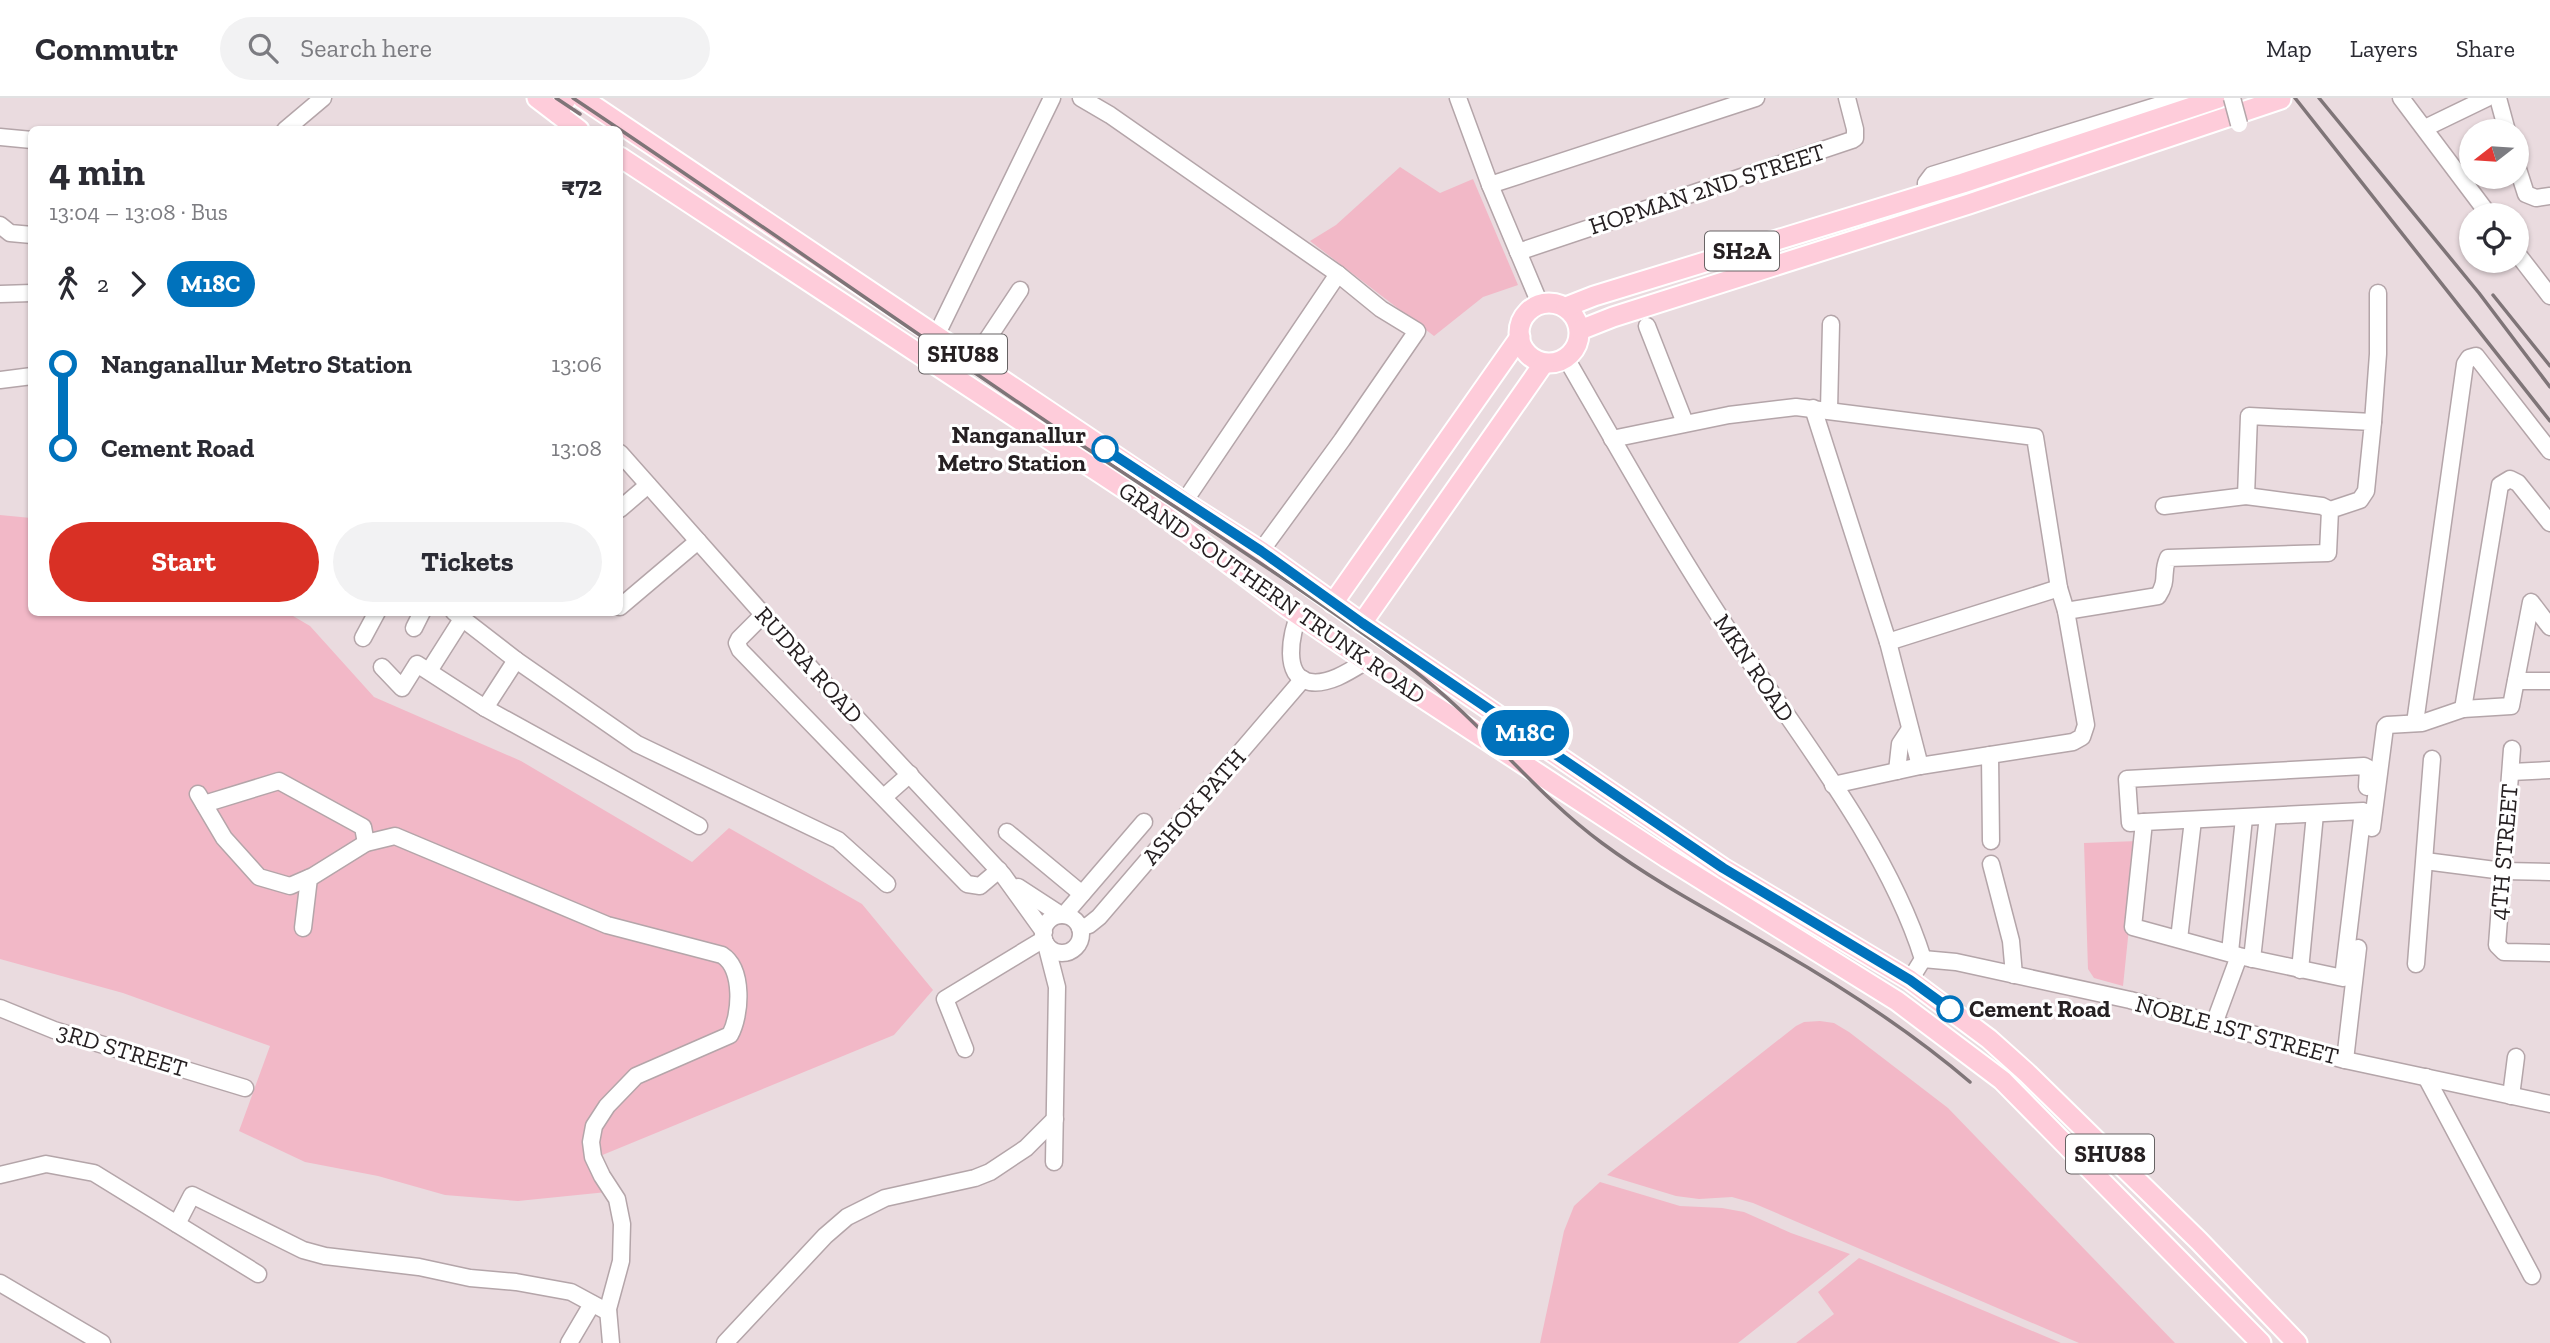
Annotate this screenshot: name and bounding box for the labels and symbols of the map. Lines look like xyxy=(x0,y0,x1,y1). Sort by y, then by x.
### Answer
north arrow xyxy=(2459,119,2529,189)
street label: HOPMAN 2ND STREET xyxy=(1585,137,1829,240)
road number: SH2A xyxy=(1705,232,1779,270)
road number: SHU88 xyxy=(919,334,1007,374)
place label: Nanganallur Metro Station xyxy=(938,420,1086,477)
marker: Nanganallur Metro Station xyxy=(1092,436,1118,462)
street label: GRAND SOUTHERN TRUNK ROAD xyxy=(1113,475,1431,710)
street label: RUDRA ROAD xyxy=(749,600,869,729)
street label: MKN ROAD xyxy=(1708,608,1801,727)
line badge: M18C xyxy=(1476,710,1574,756)
street label: ASHOK PATH xyxy=(1136,743,1252,870)
street label: 4TH STREET xyxy=(2483,783,2524,921)
street label: NOBLE 1ST STREET xyxy=(2132,988,2342,1071)
place label: Cement Road xyxy=(1969,994,2111,1023)
marker: Cement Road xyxy=(1937,996,1963,1022)
street label: 3RD STREET xyxy=(54,1016,191,1083)
road number: SHU88 xyxy=(2066,1134,2154,1174)

